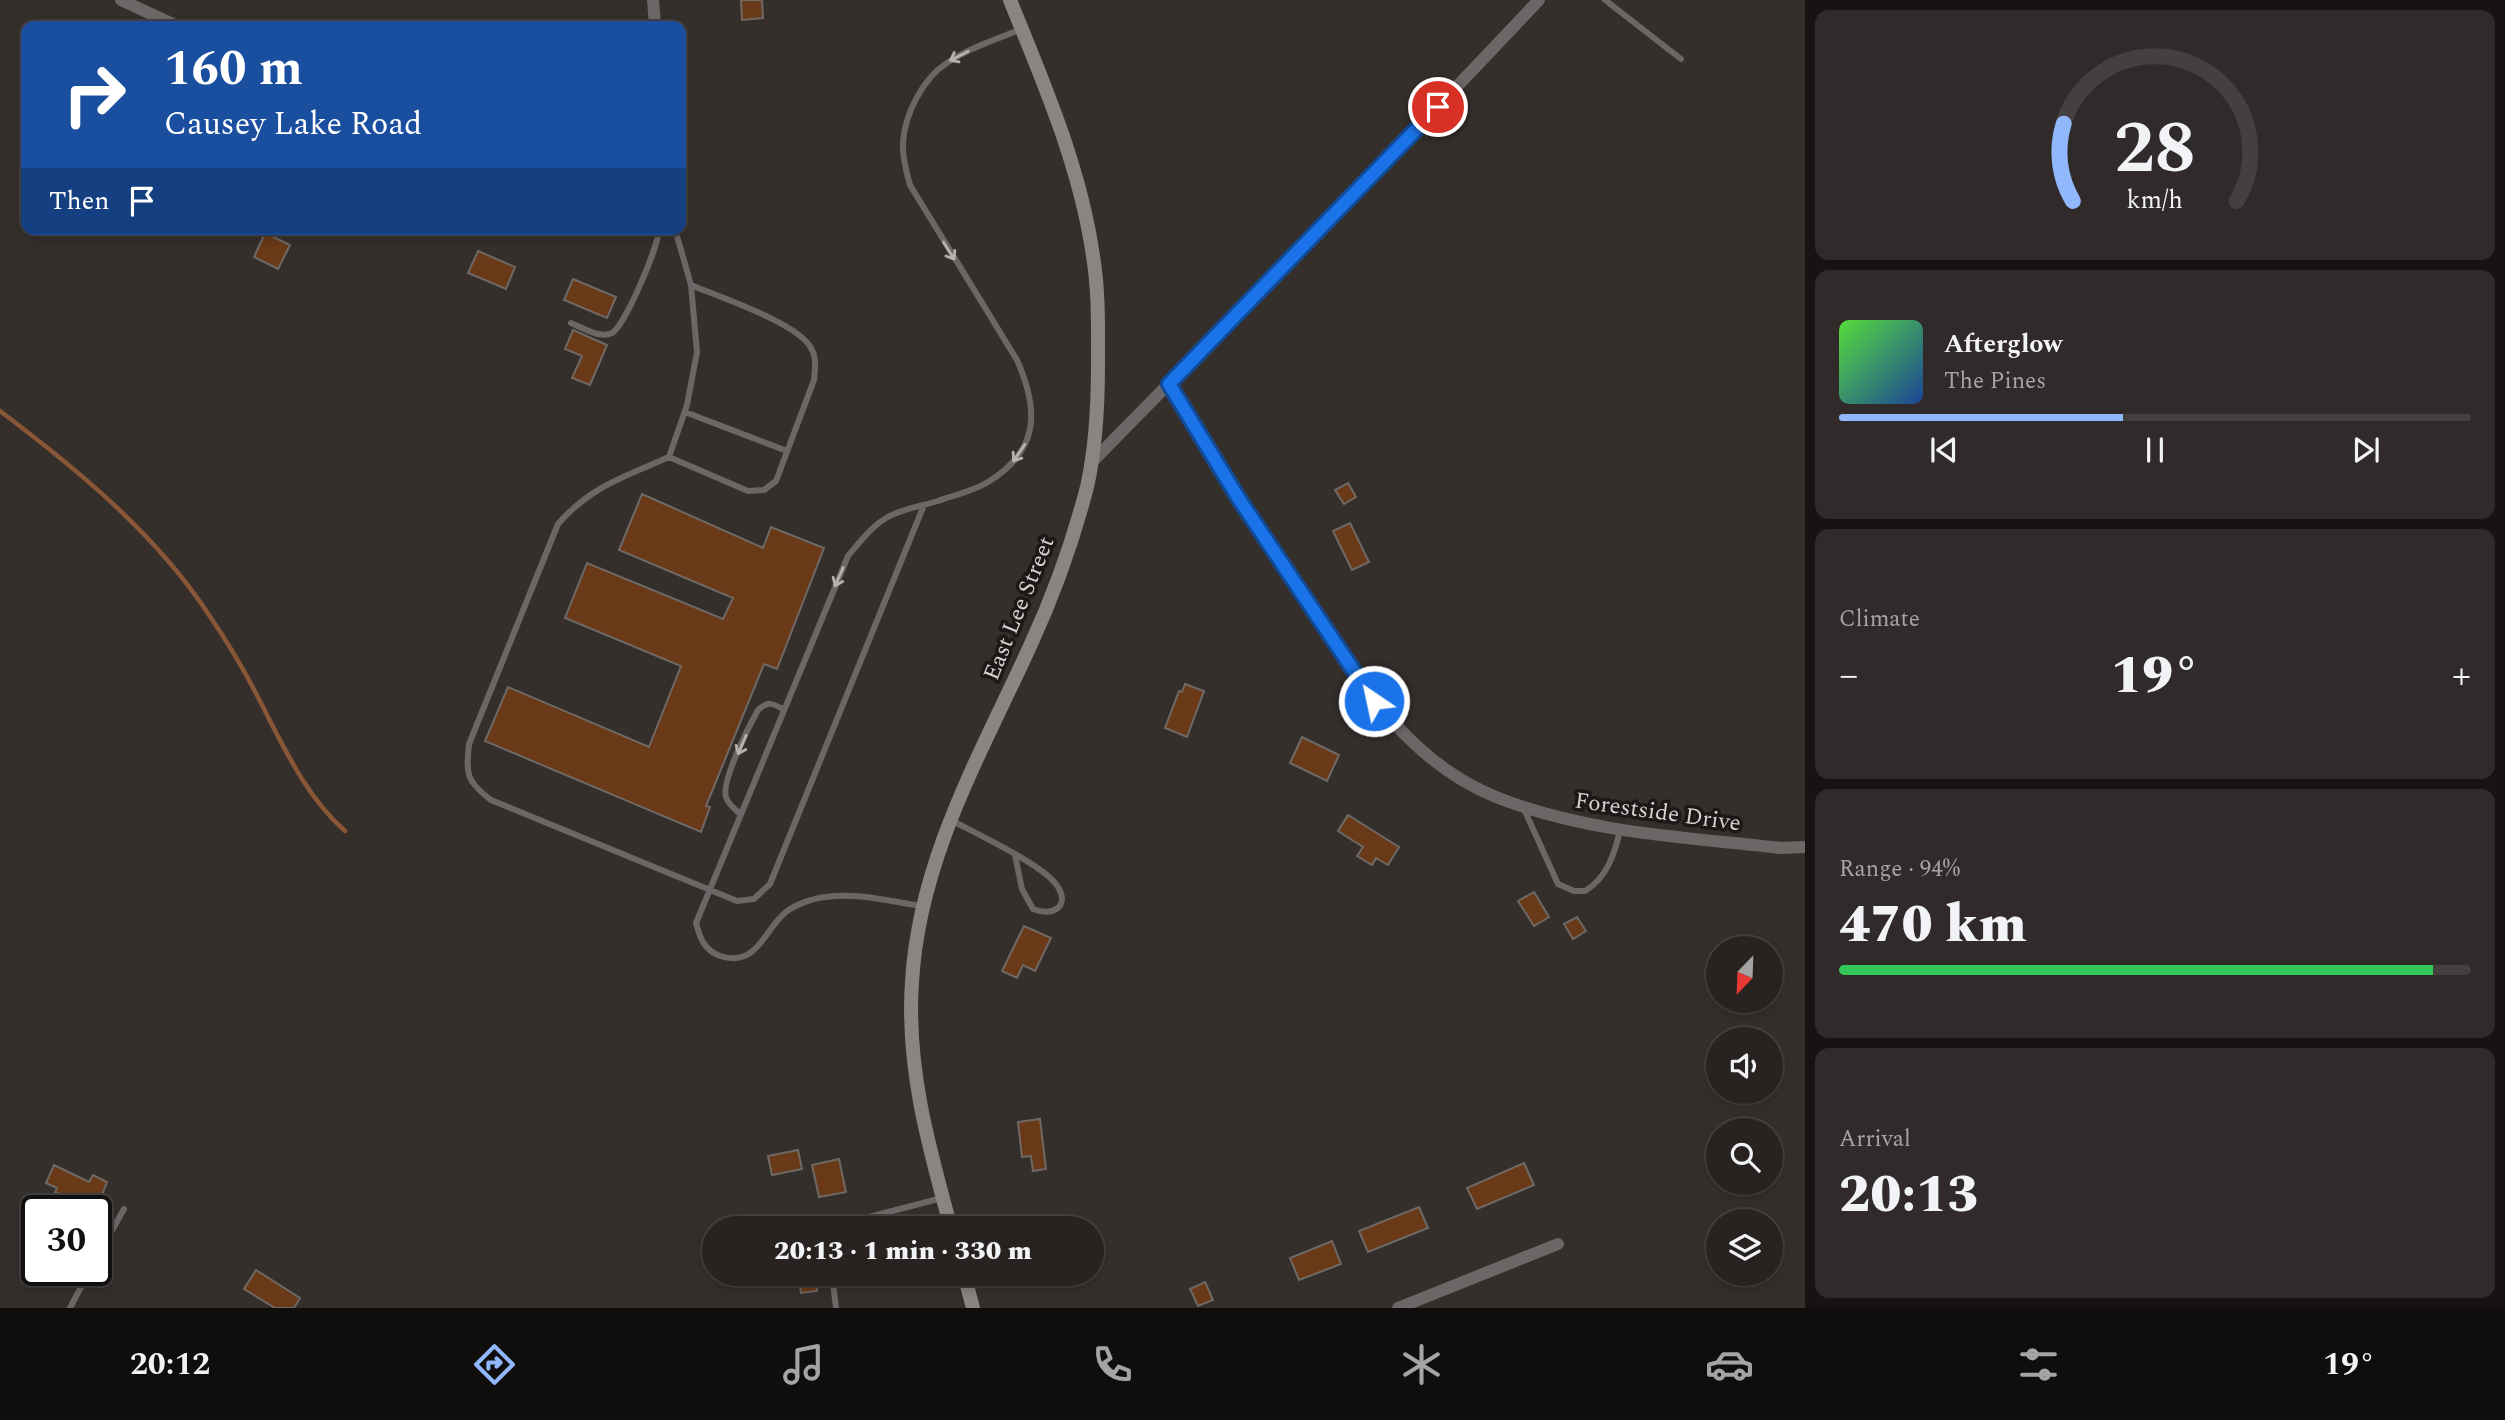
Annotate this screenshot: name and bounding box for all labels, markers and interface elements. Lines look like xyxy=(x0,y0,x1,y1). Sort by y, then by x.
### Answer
text: 160 m xyxy=(164,32,303,107)
icon: right xyxy=(49,49,140,140)
one-way arrow xyxy=(949,50,970,64)
pin xyxy=(1408,77,1468,137)
icon: arrive xyxy=(1419,88,1457,126)
text: 28 xyxy=(2114,94,2196,205)
text: Causey Lake Road xyxy=(164,100,422,149)
text: Then xyxy=(49,181,109,221)
icon: arrive xyxy=(123,182,161,220)
text: km/h xyxy=(2127,182,2183,220)
one-way arrow xyxy=(943,241,957,261)
text: Afterglow xyxy=(1944,324,2063,364)
text: The Pines xyxy=(1944,364,2046,399)
icon: previous xyxy=(1925,431,1963,469)
icon: pause xyxy=(2136,431,2174,469)
icon: next xyxy=(2347,431,2385,469)
one-way arrow xyxy=(1012,443,1026,462)
street label: East Lee Street xyxy=(975,531,1064,686)
one-way arrow xyxy=(832,566,845,587)
text: Climate xyxy=(1839,602,1920,637)
text: 19° xyxy=(2111,637,2199,716)
text: − xyxy=(1839,647,1858,705)
text: + xyxy=(2452,647,2471,705)
position arrow xyxy=(1337,664,1411,738)
one-way arrow xyxy=(734,733,747,755)
street label: Forestside Drive xyxy=(1573,784,1743,841)
text: Range · 94% xyxy=(1839,852,1960,887)
text: 470 km xyxy=(1839,886,2027,965)
north arrow xyxy=(1706,936,1783,1013)
map controls xyxy=(1706,936,1783,1286)
button: sound xyxy=(1706,1027,1783,1104)
button: search xyxy=(1706,1118,1783,1195)
text: Arrival xyxy=(1839,1122,1911,1157)
text: 20:13 xyxy=(1839,1156,1978,1235)
speed limit sign: 30 xyxy=(21,1195,112,1286)
button: layers xyxy=(1706,1209,1783,1286)
text: 20:13 · 1 min · 330 m xyxy=(774,1231,1032,1271)
text: 20:12 xyxy=(130,1340,210,1389)
icon: directions xyxy=(470,1340,519,1389)
icon: music xyxy=(779,1340,828,1389)
icon: phone xyxy=(1088,1340,1137,1389)
icon: climate xyxy=(1397,1340,1446,1389)
icon: car xyxy=(1705,1340,1754,1389)
icon: filters xyxy=(2014,1340,2063,1389)
text: 19° xyxy=(2323,1340,2375,1389)

